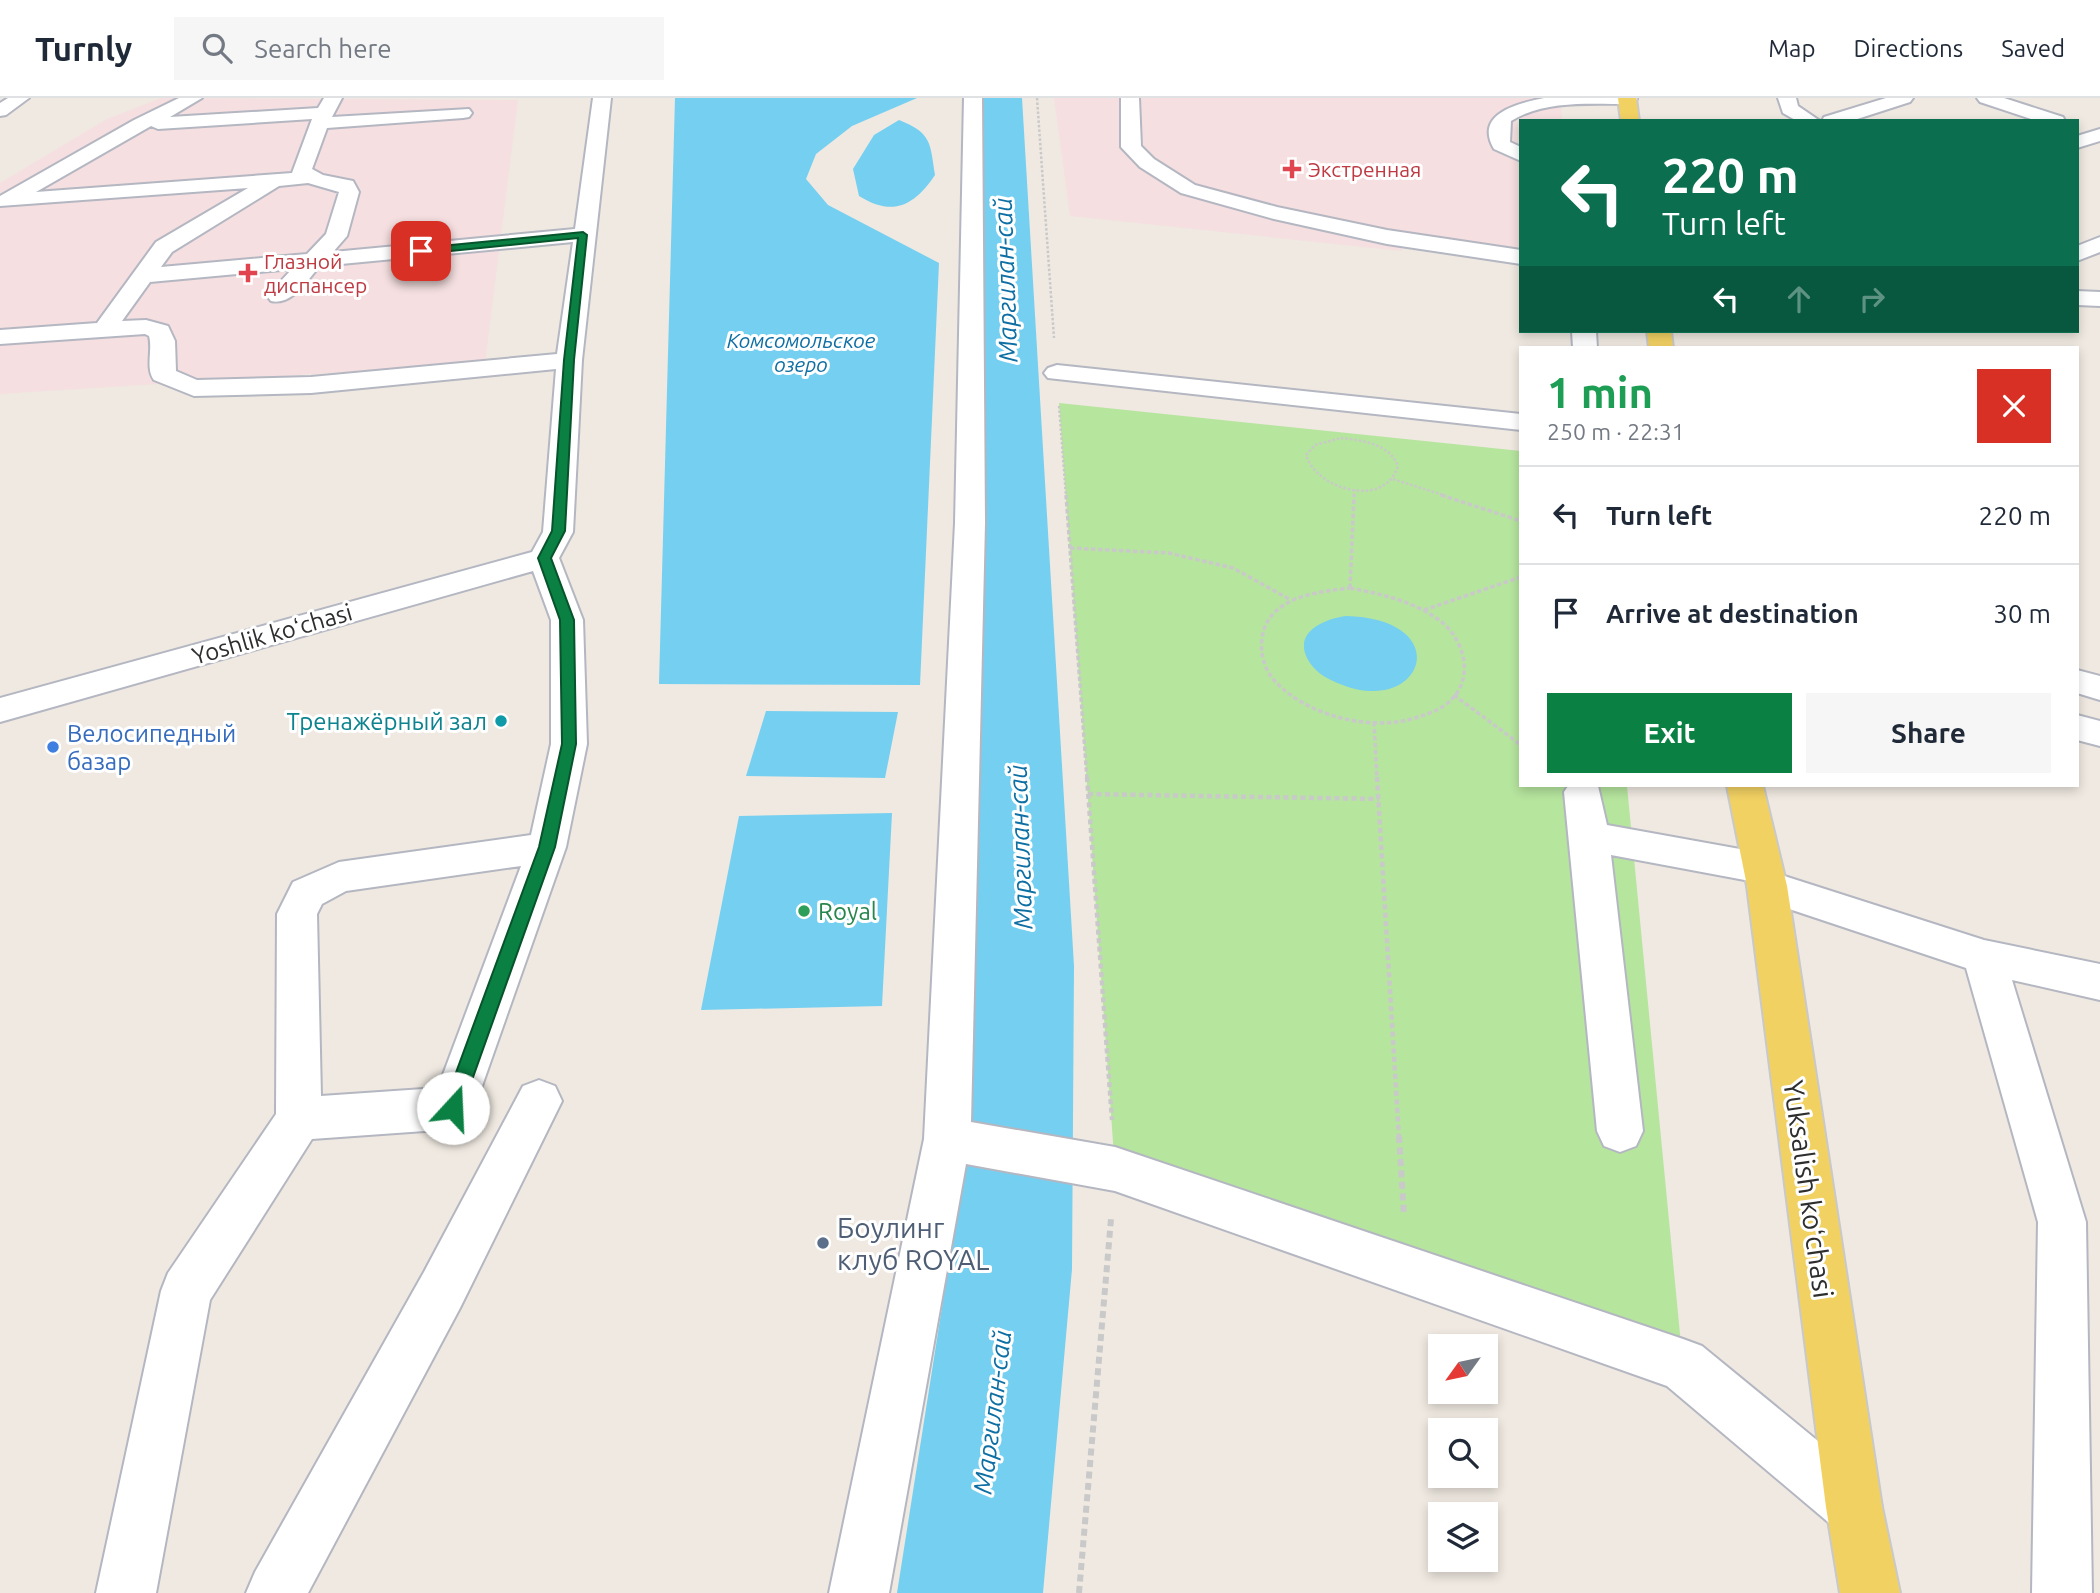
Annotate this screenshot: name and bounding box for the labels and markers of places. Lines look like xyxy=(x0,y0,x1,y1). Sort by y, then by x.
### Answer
place label: Экстренная xyxy=(1308,157,1421,181)
marker: Экстренная xyxy=(1282,159,1302,179)
pin xyxy=(391,221,451,281)
place label: Глазной диспансер xyxy=(264,249,367,297)
marker: Глазной диспансер xyxy=(238,263,258,283)
place label: Тренажёрный зал xyxy=(286,708,487,735)
marker: Тренажёрный зал xyxy=(493,713,509,729)
place label: Велосипедный базар xyxy=(67,720,236,775)
marker: Велосипедный базар xyxy=(45,739,61,755)
place label: Royal xyxy=(818,898,877,925)
marker: Royal xyxy=(796,903,812,919)
place label: Боулинг клуб ROYAL xyxy=(837,1212,990,1275)
marker: Боулинг клуб ROYAL xyxy=(815,1235,831,1251)

